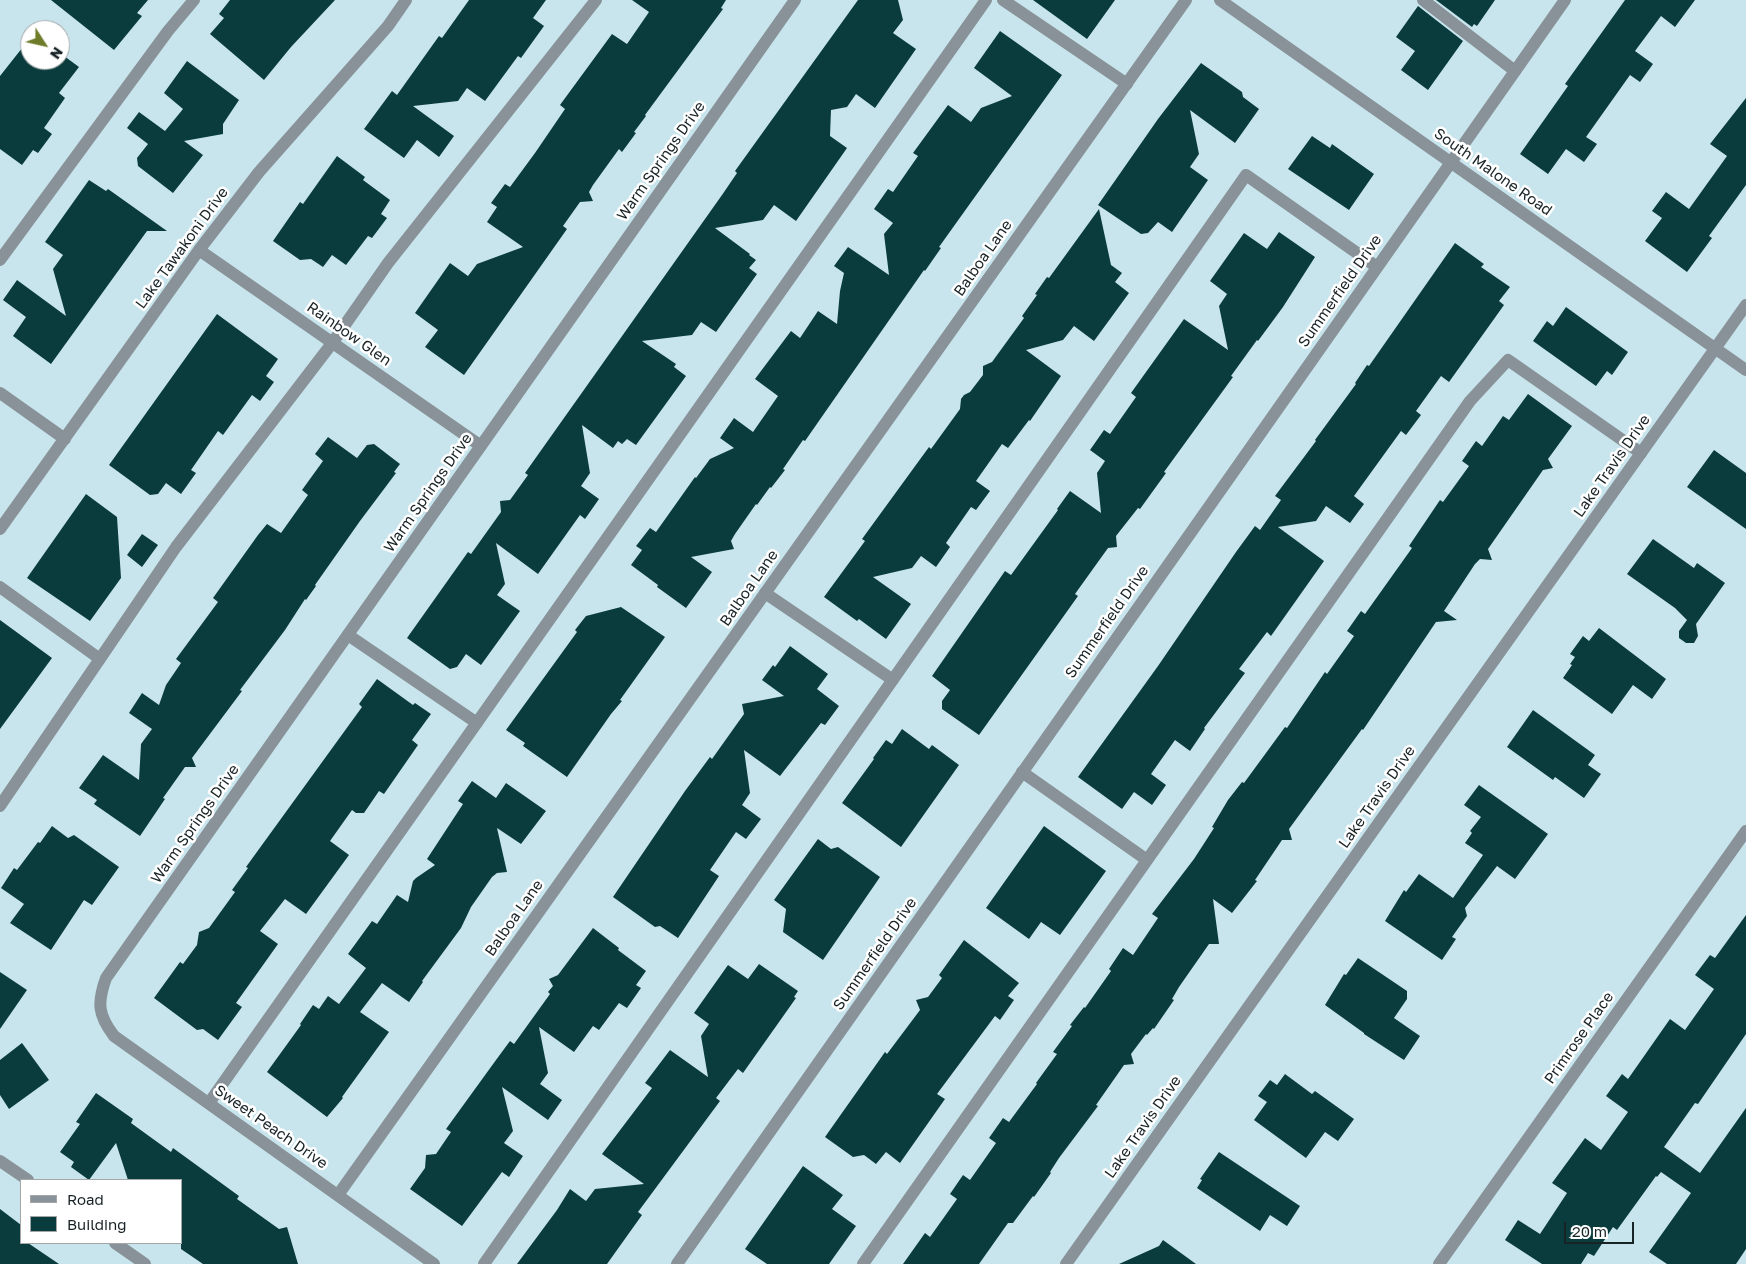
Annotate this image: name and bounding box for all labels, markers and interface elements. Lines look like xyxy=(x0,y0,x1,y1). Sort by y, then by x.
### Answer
north arrow xyxy=(20,20,70,70)
text: N xyxy=(47,44,67,63)
street label: Warm Springs Drive xyxy=(613,98,709,224)
street label: South Malone Road xyxy=(1430,124,1556,220)
street label: Lake Tawakoni Drive xyxy=(132,184,232,312)
street label: Balboa Lane xyxy=(950,216,1016,300)
street label: Summerfield Drive xyxy=(1294,231,1386,351)
street label: Rainbow Glen xyxy=(303,298,395,370)
street label: Lake Travis Drive xyxy=(1570,411,1654,521)
street label: Warm Springs Drive xyxy=(380,430,476,556)
street label: Balboa Lane xyxy=(716,546,782,630)
street label: Summerfield Drive xyxy=(1061,562,1153,682)
street label: Lake Travis Drive xyxy=(1335,742,1419,852)
street label: Warm Springs Drive xyxy=(147,761,243,887)
street label: Balboa Lane xyxy=(481,876,547,960)
street label: Summerfield Drive xyxy=(829,894,921,1014)
street label: Primrose Place xyxy=(1541,989,1617,1087)
street label: Lake Travis Drive xyxy=(1101,1072,1185,1182)
street label: Sweet Peach Drive xyxy=(211,1081,331,1173)
legend xyxy=(20,1179,182,1244)
text: Road xyxy=(67,1190,104,1208)
scale bar xyxy=(1566,1212,1636,1244)
text: Building xyxy=(67,1215,127,1233)
text: 20 m xyxy=(1572,1222,1607,1240)

